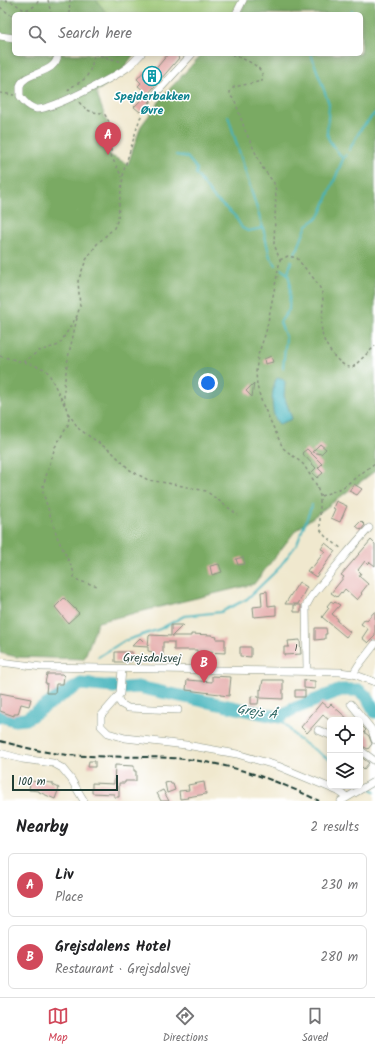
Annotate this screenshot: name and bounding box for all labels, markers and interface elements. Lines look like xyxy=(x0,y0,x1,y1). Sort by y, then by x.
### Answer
search box xyxy=(12,12,363,56)
text: Search here xyxy=(58,22,132,46)
icon: search xyxy=(26,23,48,45)
building icon: Spejderbakken Øvre xyxy=(141,65,163,87)
place label: Spejderbakken Øvre xyxy=(114,87,190,120)
pin: A xyxy=(95,122,121,155)
your location xyxy=(198,373,218,393)
house number: 1 xyxy=(294,640,298,656)
street label: Grejsdalsvej xyxy=(123,648,182,669)
pin: B xyxy=(191,650,217,683)
water label: Grejs Å xyxy=(235,699,280,726)
map controls xyxy=(327,717,363,789)
button: locate xyxy=(327,717,363,753)
button: layers xyxy=(327,753,363,789)
scale bar xyxy=(12,773,118,792)
text: 100 m xyxy=(18,773,46,791)
text: Nearby xyxy=(16,814,68,841)
text: 2 results xyxy=(311,817,359,838)
text: Liv xyxy=(55,863,73,887)
text: A xyxy=(26,875,34,896)
text: 230 m xyxy=(321,875,358,896)
text: Place xyxy=(55,887,83,908)
text: Grejsdalens Hotel xyxy=(55,935,170,959)
text: B xyxy=(26,947,34,968)
text: 280 m xyxy=(321,947,358,968)
text: Restaurant · Grejsdalsvej xyxy=(55,959,190,980)
tab: Map xyxy=(47,1005,69,1047)
tab: Directions xyxy=(163,1005,208,1047)
tab: Saved xyxy=(302,1005,328,1047)

